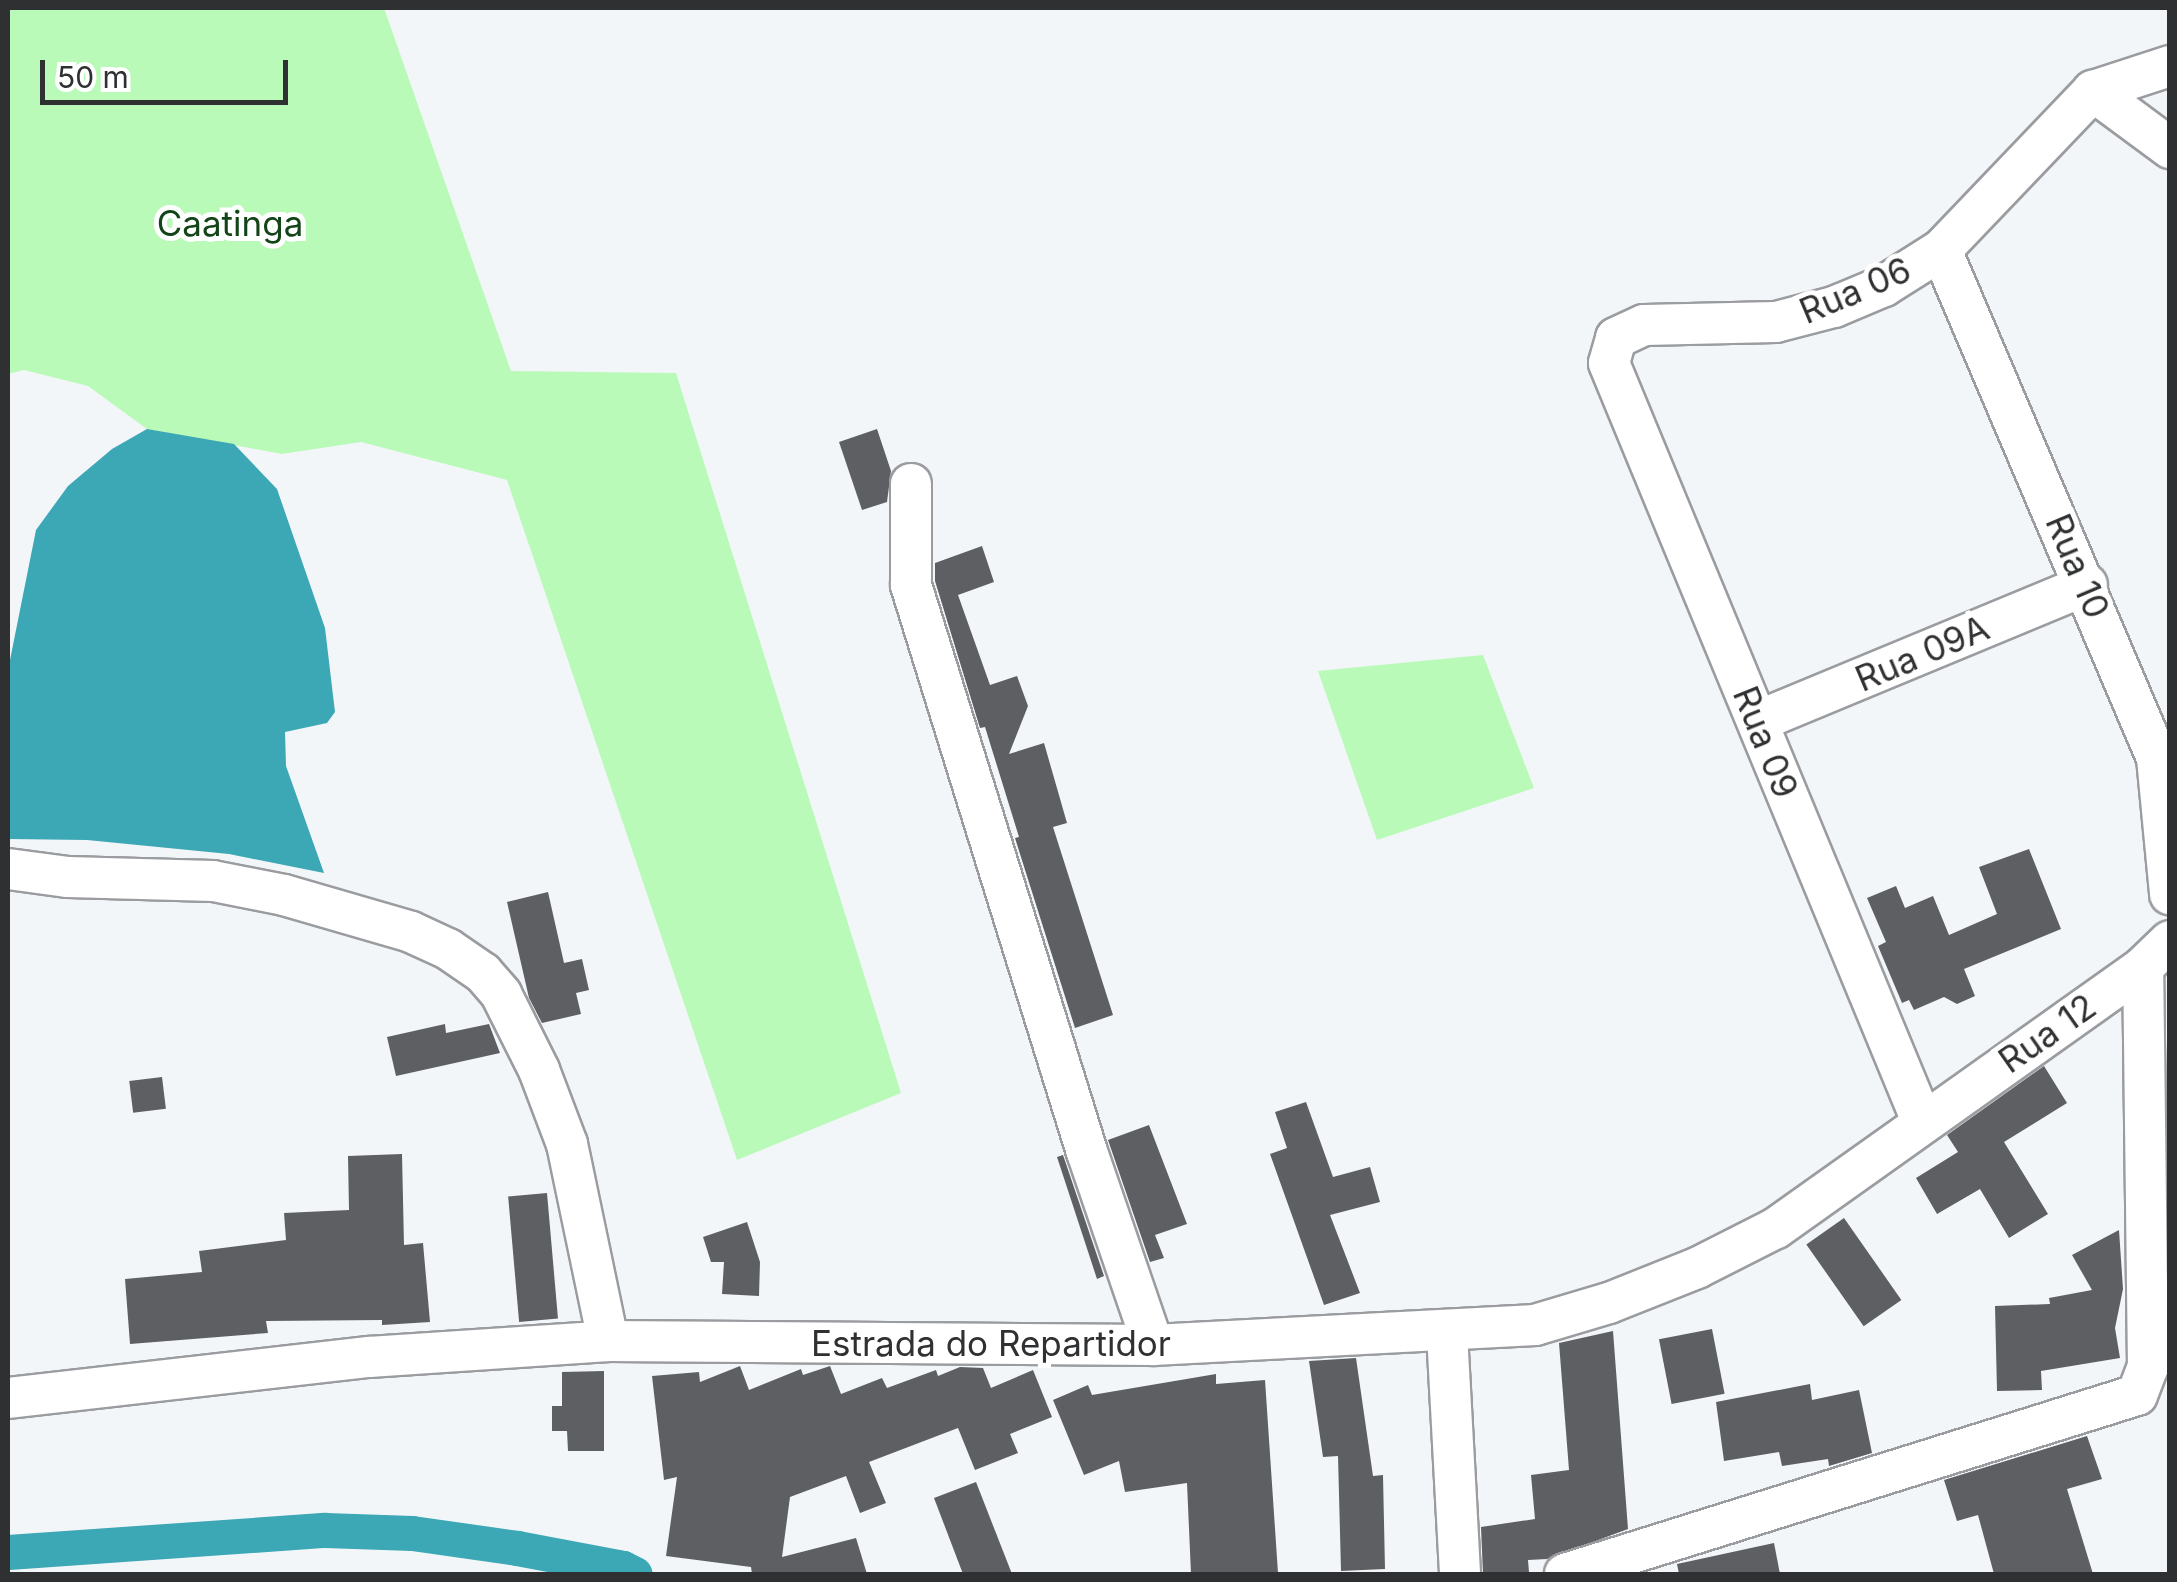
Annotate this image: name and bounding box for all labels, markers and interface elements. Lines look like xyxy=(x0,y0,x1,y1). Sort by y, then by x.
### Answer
scale bar xyxy=(45,40,292,102)
text: 50 m xyxy=(57,59,129,95)
park label: Caatinga xyxy=(157,202,303,244)
street label: Rua 06 xyxy=(1793,248,1917,332)
street label: Rua 10 xyxy=(2037,508,2119,624)
street label: Rua 09A xyxy=(1849,606,1995,700)
street label: Rua 09 xyxy=(1725,680,1807,804)
street label: Rua 12 xyxy=(1991,985,2103,1081)
street label: Estrada do Repartidor xyxy=(811,1322,1171,1364)

